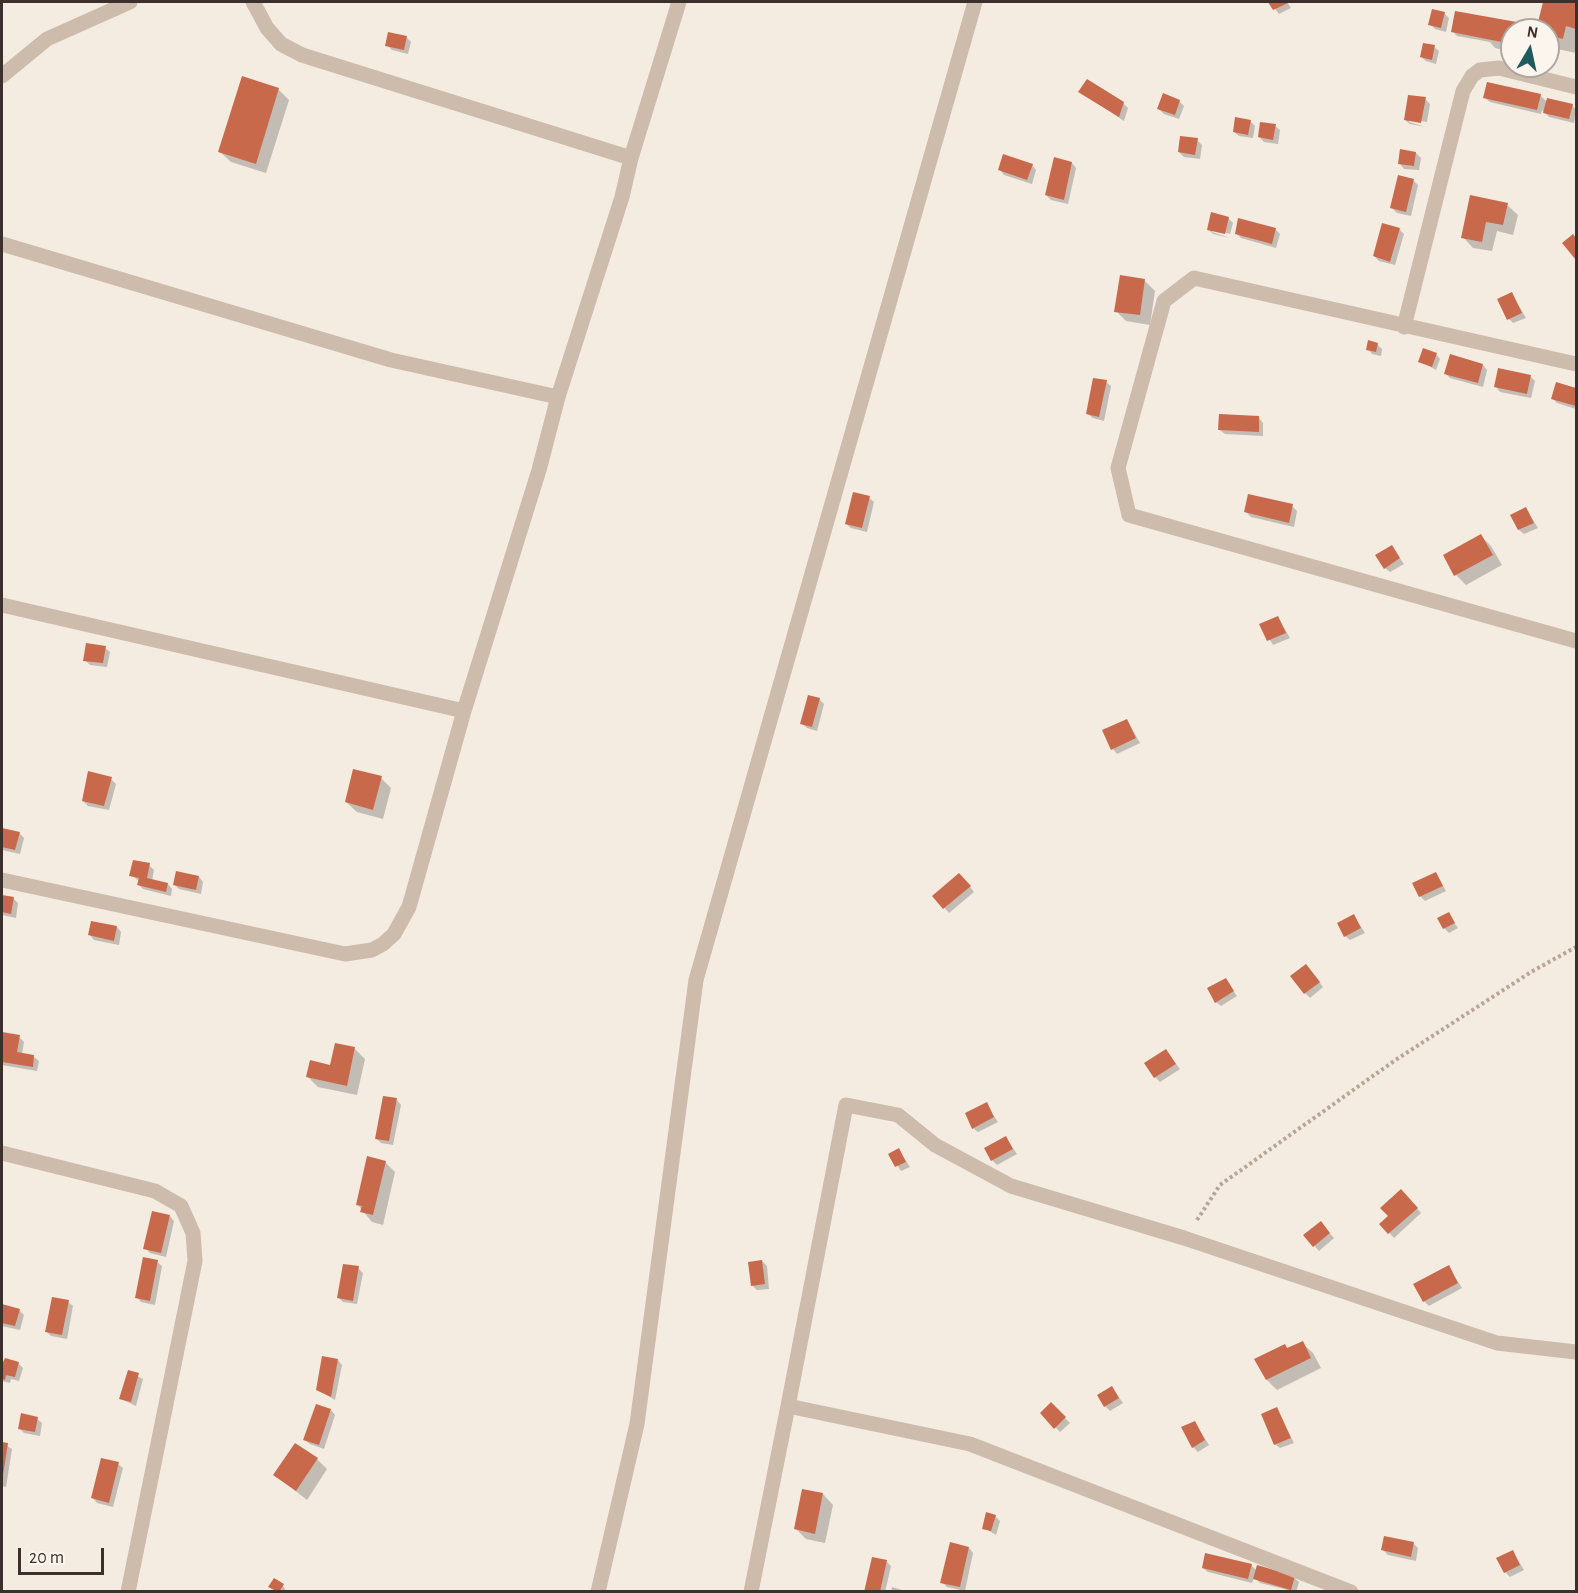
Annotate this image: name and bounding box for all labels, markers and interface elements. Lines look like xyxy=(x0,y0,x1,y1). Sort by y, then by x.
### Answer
north arrow xyxy=(1500,18,1560,78)
text: N xyxy=(1526,23,1539,41)
scale bar xyxy=(21,1536,106,1574)
text: 20 m xyxy=(29,1549,64,1567)

